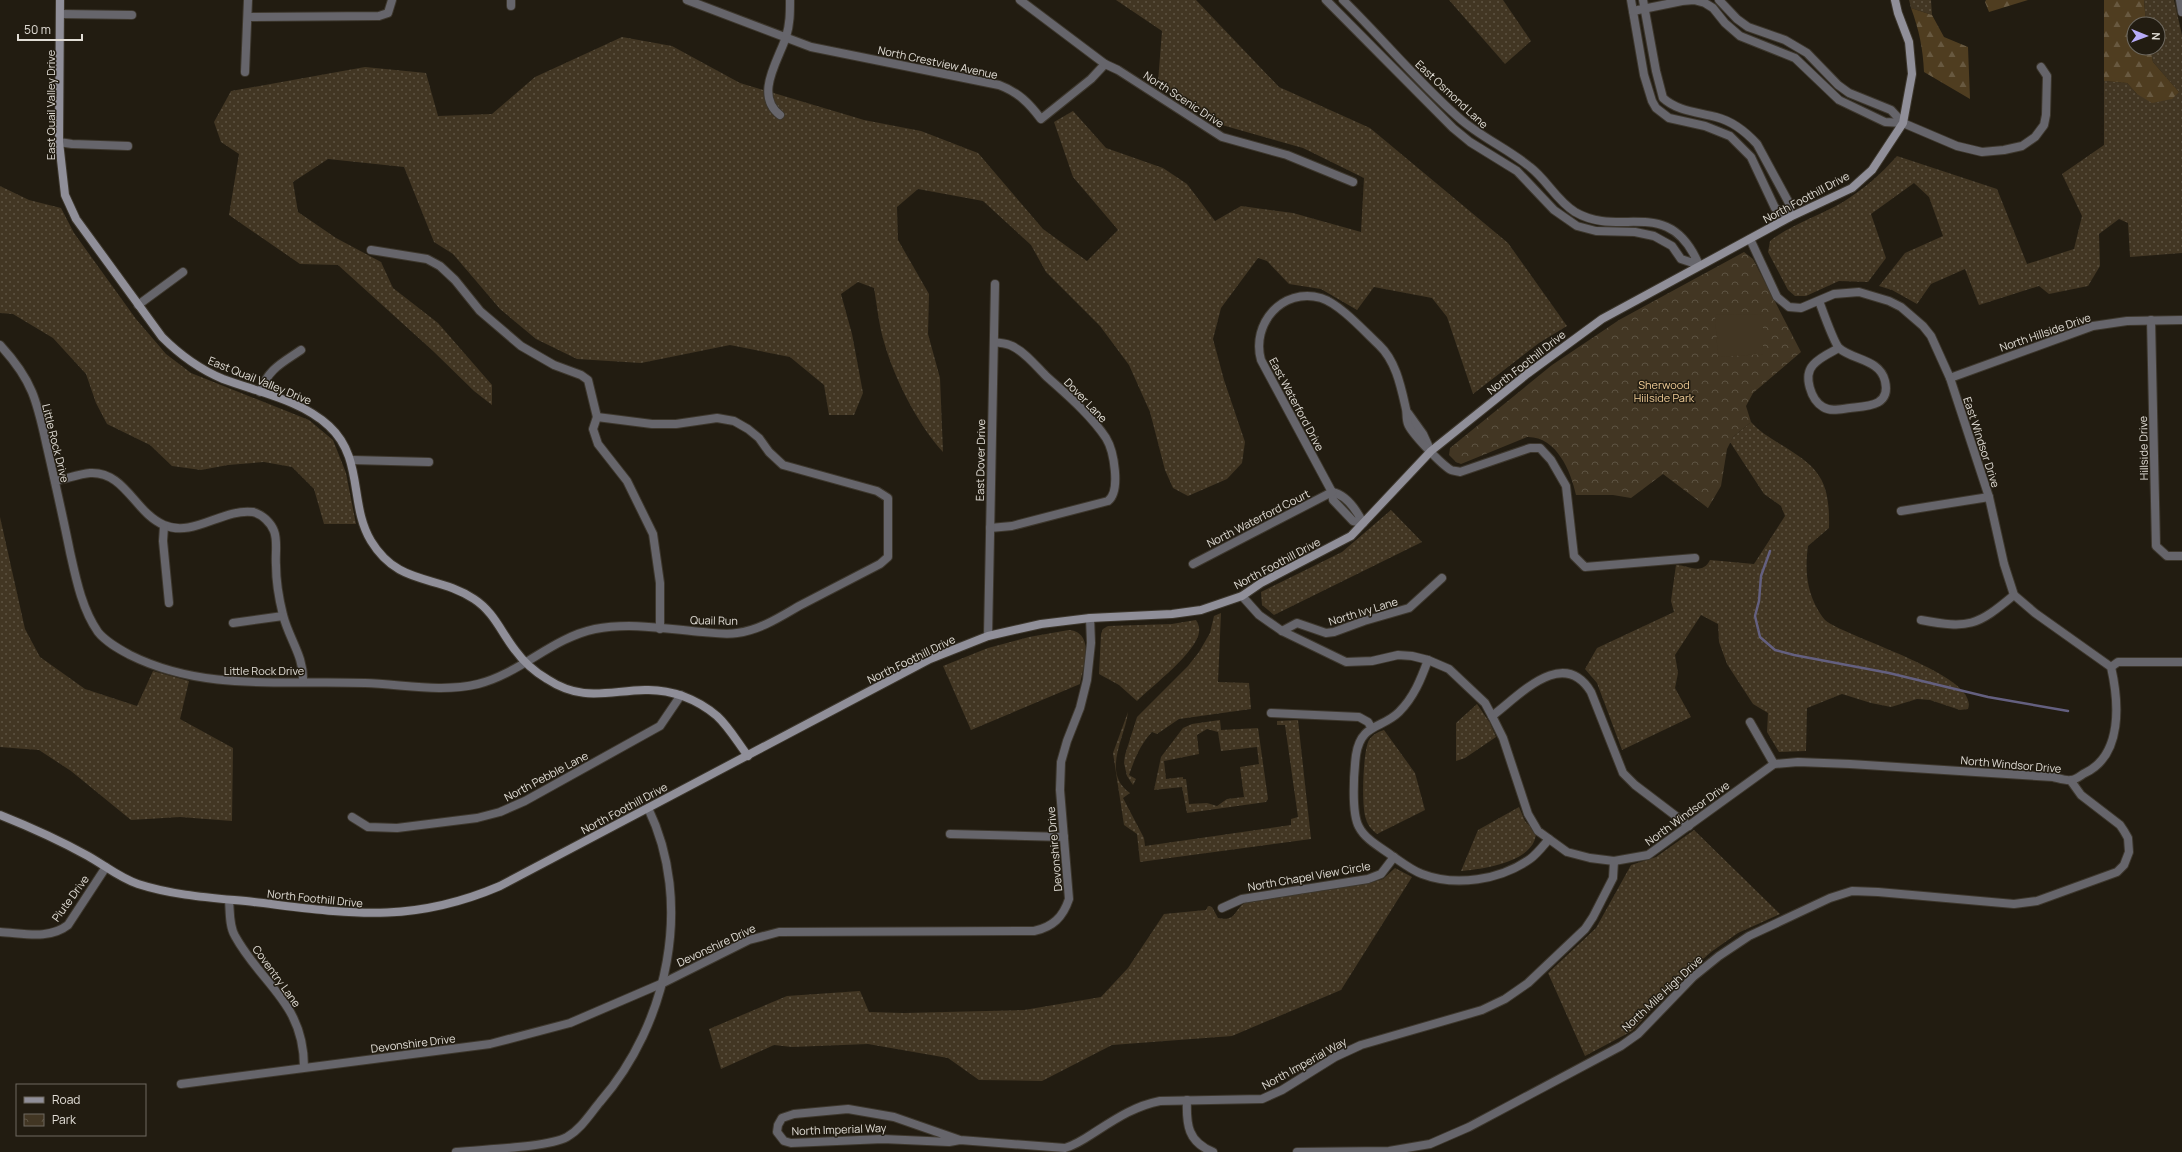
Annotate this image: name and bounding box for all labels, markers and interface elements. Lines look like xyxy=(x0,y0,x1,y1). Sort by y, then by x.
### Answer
scale bar xyxy=(18,16,82,42)
north arrow xyxy=(2126,16,2166,56)
text: 50 m xyxy=(24,21,51,38)
text: N xyxy=(2149,32,2164,40)
street label: North Crestview Avenue xyxy=(877,42,1000,82)
street label: East Quail Valley Drive xyxy=(43,49,58,160)
street label: East Osmond Lane xyxy=(1412,56,1492,132)
street label: North Scenic Drive xyxy=(1141,67,1228,131)
street label: North Foothill Drive xyxy=(1760,168,1852,226)
street label: North Hillside Drive xyxy=(1997,309,2093,355)
street label: North Foothill Drive xyxy=(1484,326,1569,397)
street label: East Quail Valley Drive xyxy=(206,352,314,408)
street label: East Waterford Drive xyxy=(1266,355,1328,454)
street label: Dover Lane xyxy=(1061,375,1111,426)
park label: Sherwood Hiilside Park xyxy=(1634,377,1695,405)
street label: East Windsor Drive xyxy=(1960,395,2004,490)
street label: Little Rock Drive xyxy=(39,402,73,484)
street label: Hillside Drive xyxy=(2135,415,2151,480)
street label: East Dover Drive xyxy=(972,418,988,501)
street label: North Waterford Court xyxy=(1204,486,1312,550)
street label: North Foothill Drive xyxy=(1231,534,1323,592)
street label: North Ivy Lane xyxy=(1326,593,1400,629)
street label: Quail Run xyxy=(690,612,738,628)
street label: North Foothill Drive xyxy=(865,631,958,687)
street label: Little Rock Drive xyxy=(224,663,305,678)
street label: North Pebble Lane xyxy=(501,747,591,804)
street label: North Windsor Drive xyxy=(1960,752,2063,776)
street label: North Windsor Drive xyxy=(1642,777,1733,849)
street label: North Foothill Drive xyxy=(578,779,670,837)
street label: Devonshire Drive xyxy=(1043,805,1065,892)
street label: North Chapel View Circle xyxy=(1246,858,1372,894)
street label: Piute Drive xyxy=(48,871,92,924)
street label: North Foothill Drive xyxy=(266,886,364,911)
street label: Devonshire Drive xyxy=(674,920,758,970)
street label: Coventry Lane xyxy=(249,942,305,1011)
street label: North Mile High Drive xyxy=(1618,951,1706,1034)
street label: Devonshire Drive xyxy=(370,1030,457,1056)
street label: North Imperial Way xyxy=(1259,1033,1349,1093)
legend xyxy=(16,1084,146,1136)
text: Road xyxy=(52,1091,80,1108)
text: Park xyxy=(52,1111,77,1128)
street label: North Imperial Way xyxy=(791,1120,887,1138)

